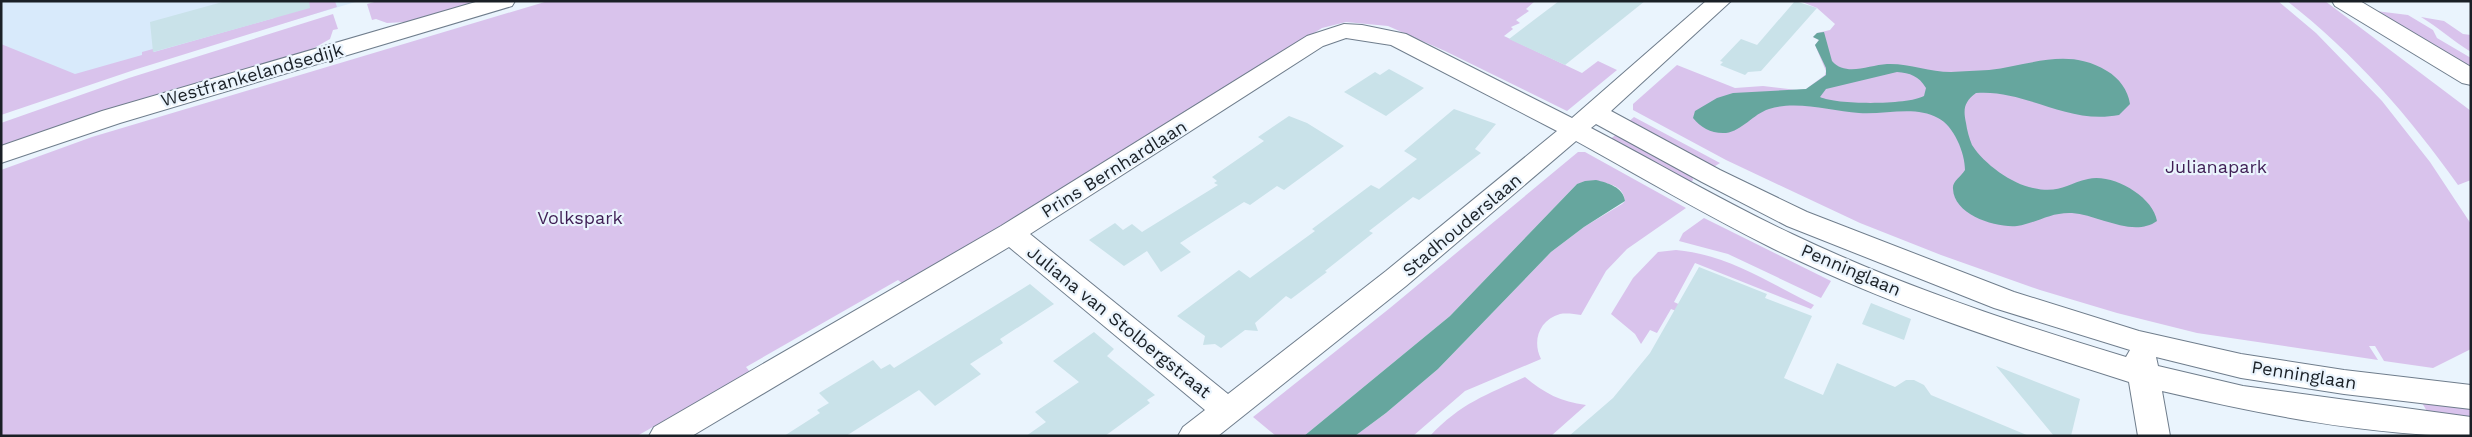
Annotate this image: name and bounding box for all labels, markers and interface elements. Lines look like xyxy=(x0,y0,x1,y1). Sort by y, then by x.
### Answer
street label: Westfrankelandsedijk xyxy=(158,38,345,111)
street label: Prins Bernhardlaan xyxy=(1037,115,1190,222)
park label: Julianapark xyxy=(2165,156,2267,177)
street label: Stadhouderslaan xyxy=(1398,169,1525,280)
park label: Volkspark xyxy=(537,207,623,228)
street label: Penninglaan xyxy=(1798,239,1904,300)
street label: Juliana van Stolbergstraat xyxy=(1023,241,1216,402)
street label: Penninglaan xyxy=(2250,356,2358,393)

